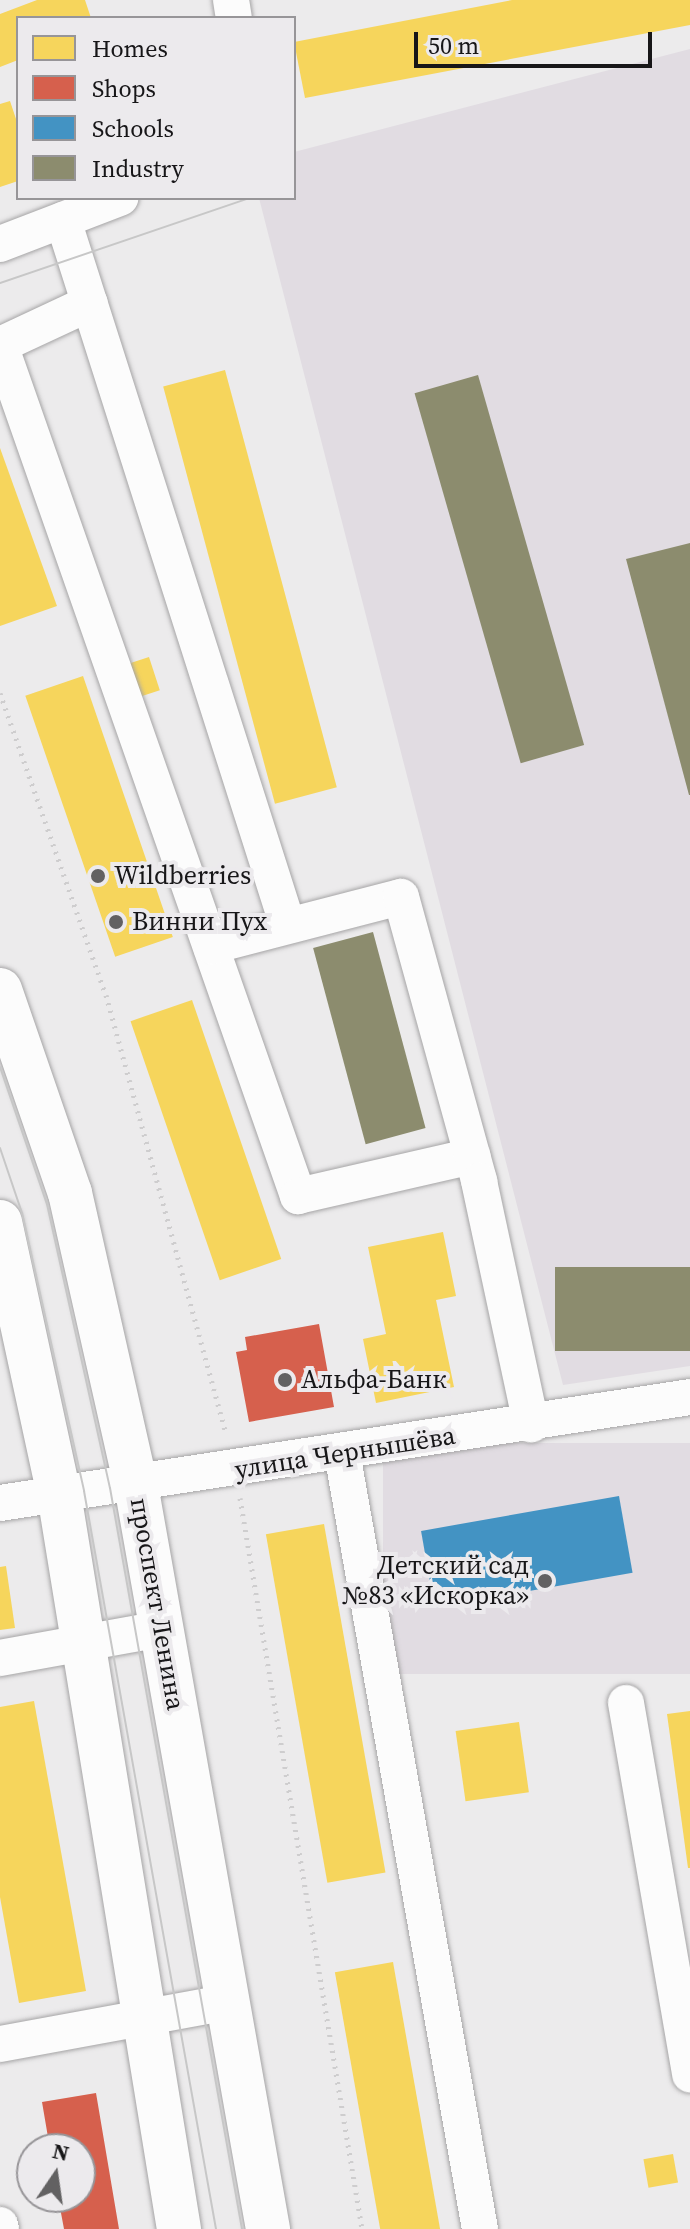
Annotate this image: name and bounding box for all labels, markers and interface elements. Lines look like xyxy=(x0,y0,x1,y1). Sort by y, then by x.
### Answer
legend xyxy=(16,16,296,200)
scale bar xyxy=(418,16,656,66)
text: 50 m xyxy=(428,29,479,62)
text: Homes xyxy=(92,32,168,65)
text: Shops xyxy=(92,72,156,105)
text: Schools xyxy=(92,112,174,145)
text: Industry xyxy=(92,152,184,185)
place label: Wildberries xyxy=(114,860,251,892)
marker: Wildberries xyxy=(89,867,107,885)
place label: Винни Пух xyxy=(132,906,267,938)
marker: Винни Пух xyxy=(107,913,125,931)
place label: Альфа-Банк xyxy=(301,1364,447,1396)
marker: Альфа-Банк xyxy=(276,1371,294,1389)
street label: улица Чернышёва xyxy=(232,1420,458,1486)
street label: проспект Ленина xyxy=(123,1495,191,1713)
place label: Детский сад №83 «Искорка» xyxy=(342,1550,529,1612)
marker: Детский сад №83 «Искорка» xyxy=(536,1572,554,1590)
north arrow xyxy=(16,2133,96,2213)
text: N xyxy=(50,2135,72,2168)

